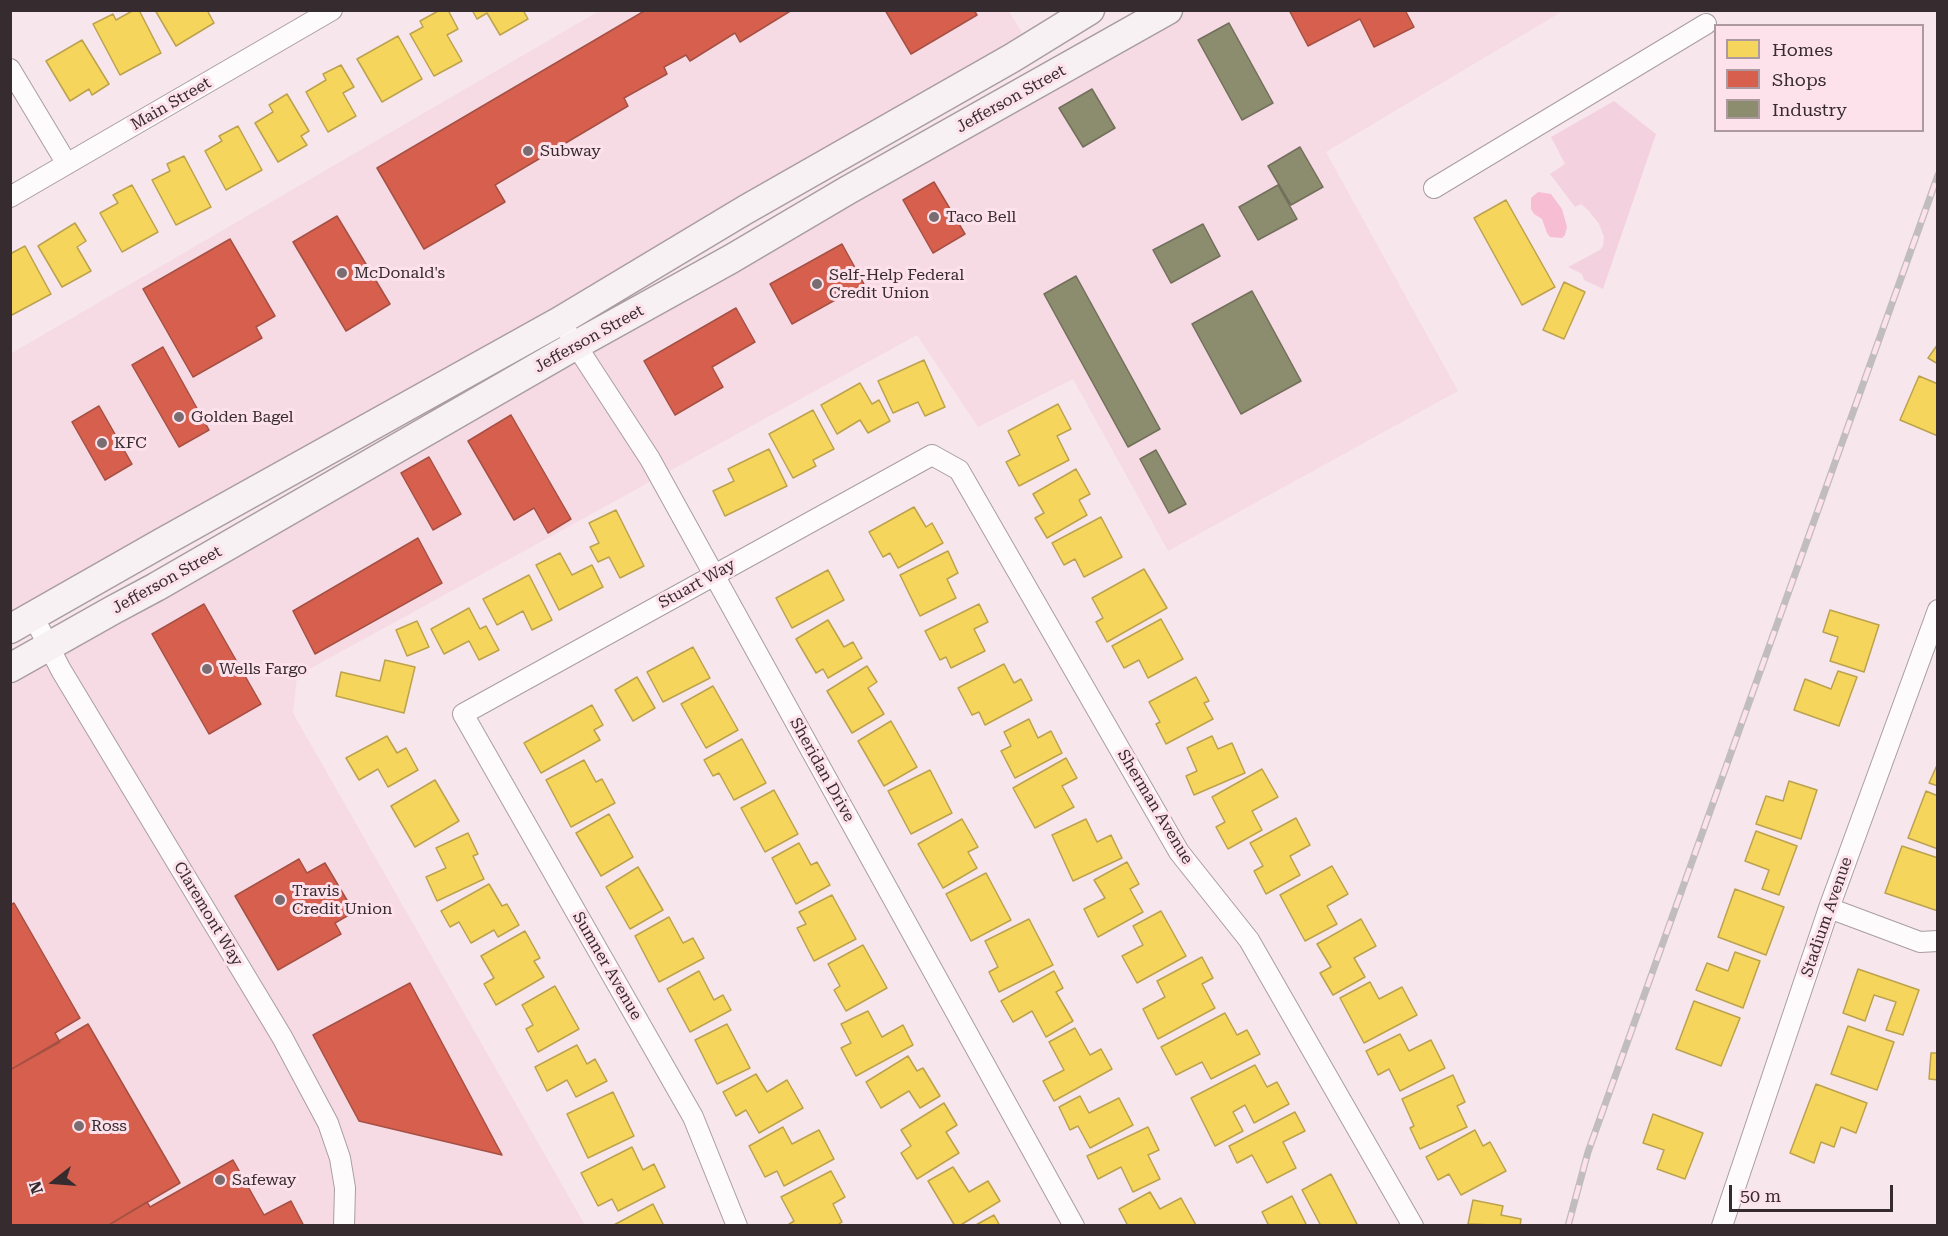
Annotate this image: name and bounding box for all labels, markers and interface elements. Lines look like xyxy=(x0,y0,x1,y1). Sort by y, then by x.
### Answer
legend xyxy=(1714,24,1924,132)
text: Homes xyxy=(1772,39,1833,60)
street label: Jefferson Street xyxy=(953,61,1069,137)
text: Shops xyxy=(1772,69,1826,90)
street label: Main Street xyxy=(128,73,214,135)
text: Industry xyxy=(1772,99,1847,120)
place label: Subway xyxy=(540,141,601,161)
marker: Subway xyxy=(521,144,535,158)
place label: Taco Bell xyxy=(946,207,1016,227)
marker: Taco Bell xyxy=(927,210,941,224)
place label: McDonald's xyxy=(354,263,445,283)
place label: Self-Help Federal Credit Union xyxy=(829,265,964,303)
marker: McDonald's xyxy=(335,266,349,280)
marker: Self-Help Federal Credit Union xyxy=(810,277,824,291)
street label: Jefferson Street xyxy=(531,301,647,377)
place label: Golden Bagel xyxy=(191,407,293,427)
marker: Golden Bagel xyxy=(172,410,186,424)
place label: KFC xyxy=(114,433,147,453)
marker: KFC xyxy=(95,436,109,450)
street label: Jefferson Street xyxy=(109,542,225,618)
street label: Stuart Way xyxy=(655,555,739,613)
place label: Wells Fargo xyxy=(219,659,307,679)
marker: Wells Fargo xyxy=(200,662,214,676)
street label: Sheridan Drive xyxy=(786,715,858,825)
street label: Sherman Avenue xyxy=(1113,746,1197,868)
street label: Stadium Avenue xyxy=(1797,854,1857,980)
street label: Claremont Way xyxy=(169,858,247,970)
place label: Travis Credit Union xyxy=(292,881,392,919)
marker: Travis Credit Union xyxy=(273,893,287,907)
street label: Sumner Avenue xyxy=(568,909,646,1023)
place label: Ross xyxy=(91,1116,127,1136)
marker: Ross xyxy=(72,1119,86,1133)
north arrow xyxy=(24,1152,84,1212)
place label: Safeway xyxy=(232,1170,296,1190)
marker: Safeway xyxy=(213,1173,227,1187)
scale bar xyxy=(1732,1173,1896,1211)
text: N xyxy=(25,1179,47,1196)
text: 50 m xyxy=(1740,1185,1781,1206)

